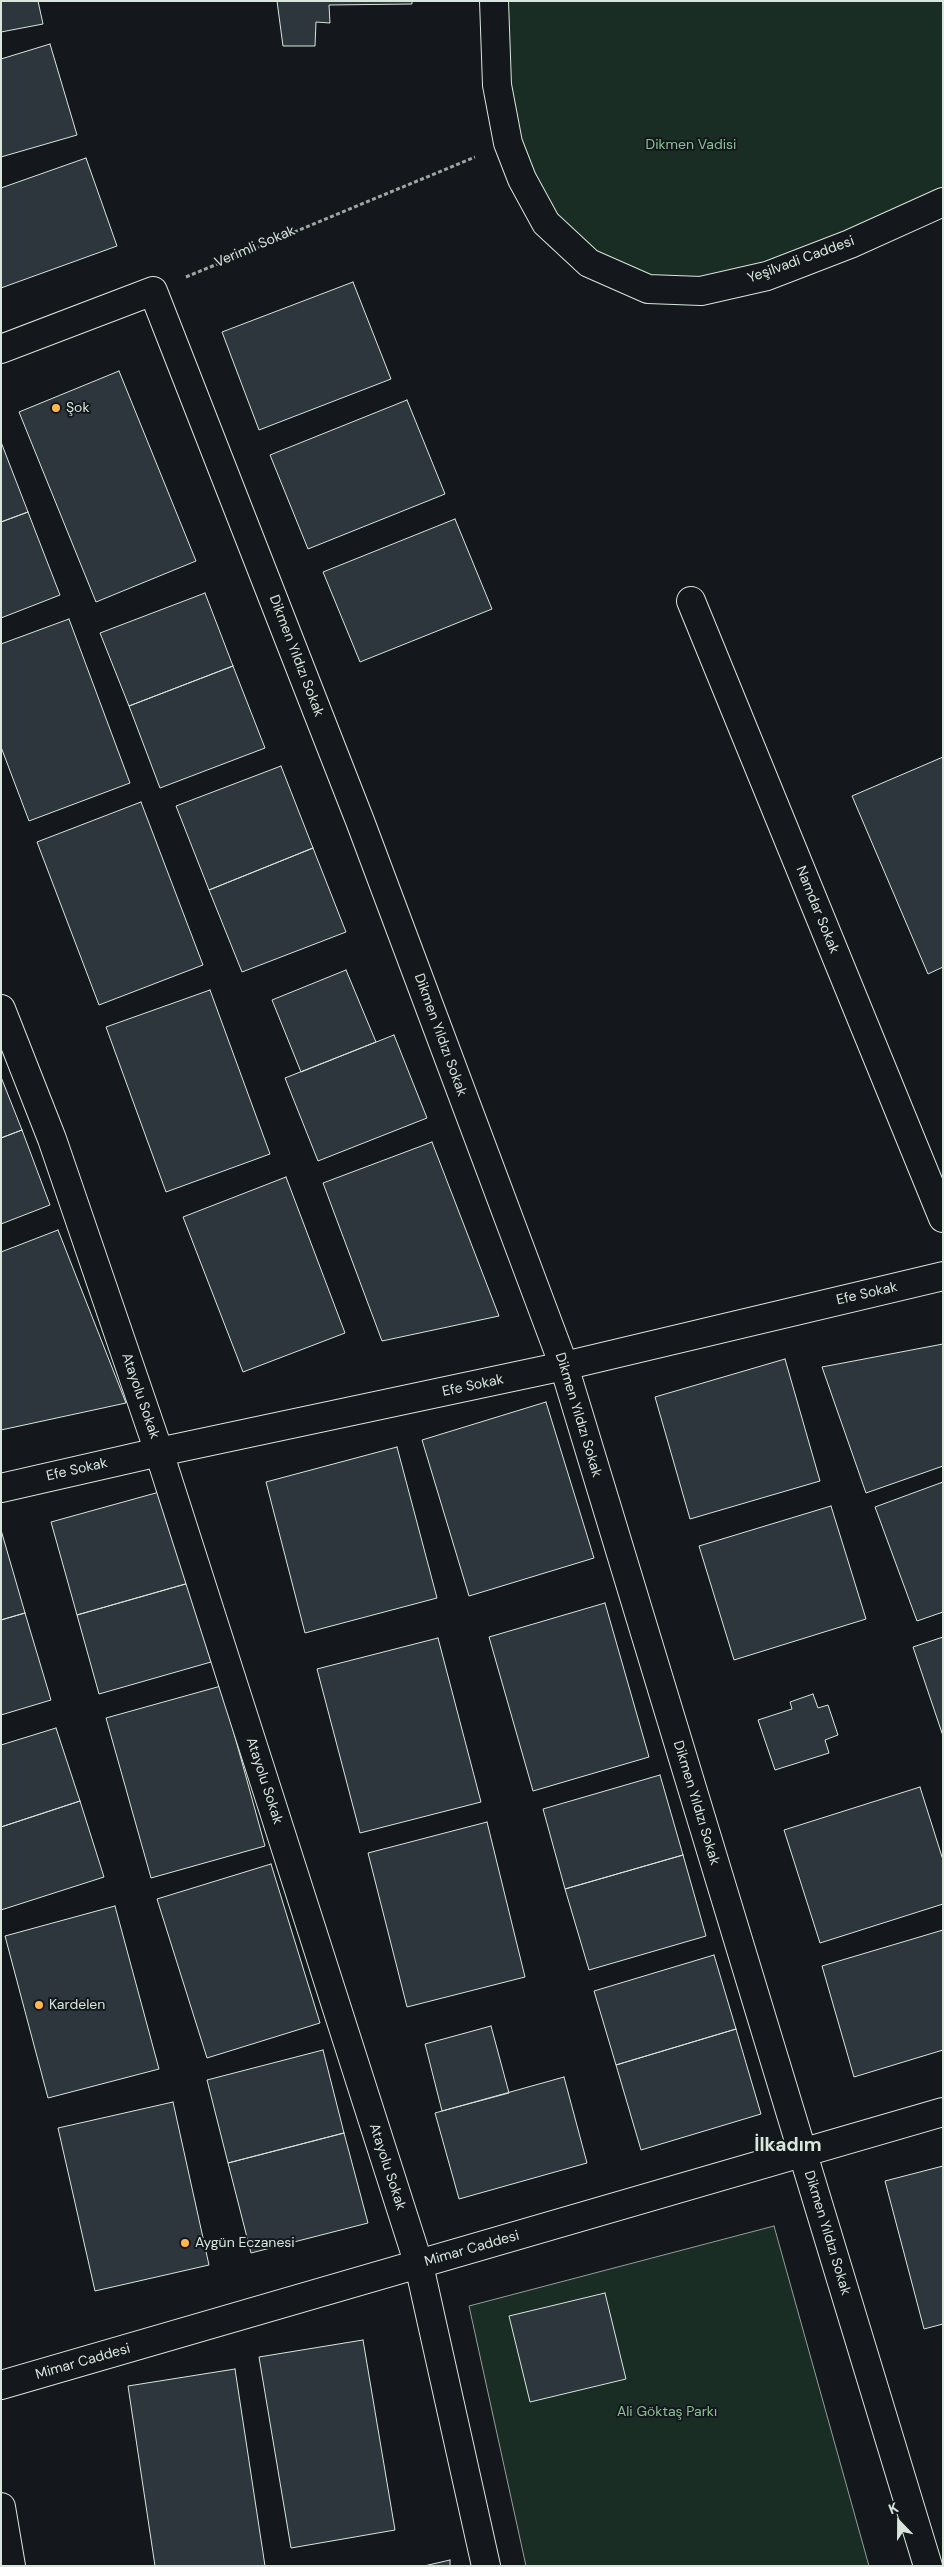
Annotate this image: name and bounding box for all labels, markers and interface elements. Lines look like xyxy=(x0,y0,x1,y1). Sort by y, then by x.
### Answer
park label: Dikmen Vadisi xyxy=(646,137,736,153)
street label: Verimli Sokak xyxy=(212,223,298,271)
street label: Yeşilvadi Caddesi xyxy=(745,233,857,287)
place label: Şok xyxy=(66,400,89,416)
marker: Şok xyxy=(50,402,62,414)
street label: Dikmen Yıldızı Sokak xyxy=(265,593,327,719)
street label: Namdar Sokak xyxy=(792,864,842,956)
street label: Dikmen Yıldızı Sokak xyxy=(410,971,470,1099)
street label: Efe Sokak xyxy=(835,1279,899,1309)
street label: Atayolu Sokak xyxy=(117,1351,163,1441)
street label: Dikmen Yıldızı Sokak xyxy=(551,1351,605,1479)
street label: Efe Sokak xyxy=(441,1371,505,1401)
street label: Efe Sokak xyxy=(45,1455,109,1485)
street label: Atayolu Sokak xyxy=(242,1736,286,1826)
street label: Dikmen Yıldızı Sokak xyxy=(669,1739,723,1867)
place label: Kardelen xyxy=(49,1997,105,2013)
marker: Kardelen xyxy=(33,1999,45,2011)
street label: Atayolu Sokak xyxy=(365,2122,409,2212)
district label: İlkadım xyxy=(754,2135,822,2157)
street label: Dikmen Yıldızı Sokak xyxy=(800,2169,854,2297)
street label: Mimar Caddesi xyxy=(423,2227,521,2271)
place label: Aygün Eczanesi xyxy=(195,2235,295,2251)
marker: Aygün Eczanesi xyxy=(179,2237,191,2249)
street label: Mimar Caddesi xyxy=(34,2340,132,2384)
park label: Ali Göktaş Parkı xyxy=(617,2404,717,2420)
north arrow xyxy=(874,2497,924,2547)
text: K xyxy=(886,2498,901,2518)

